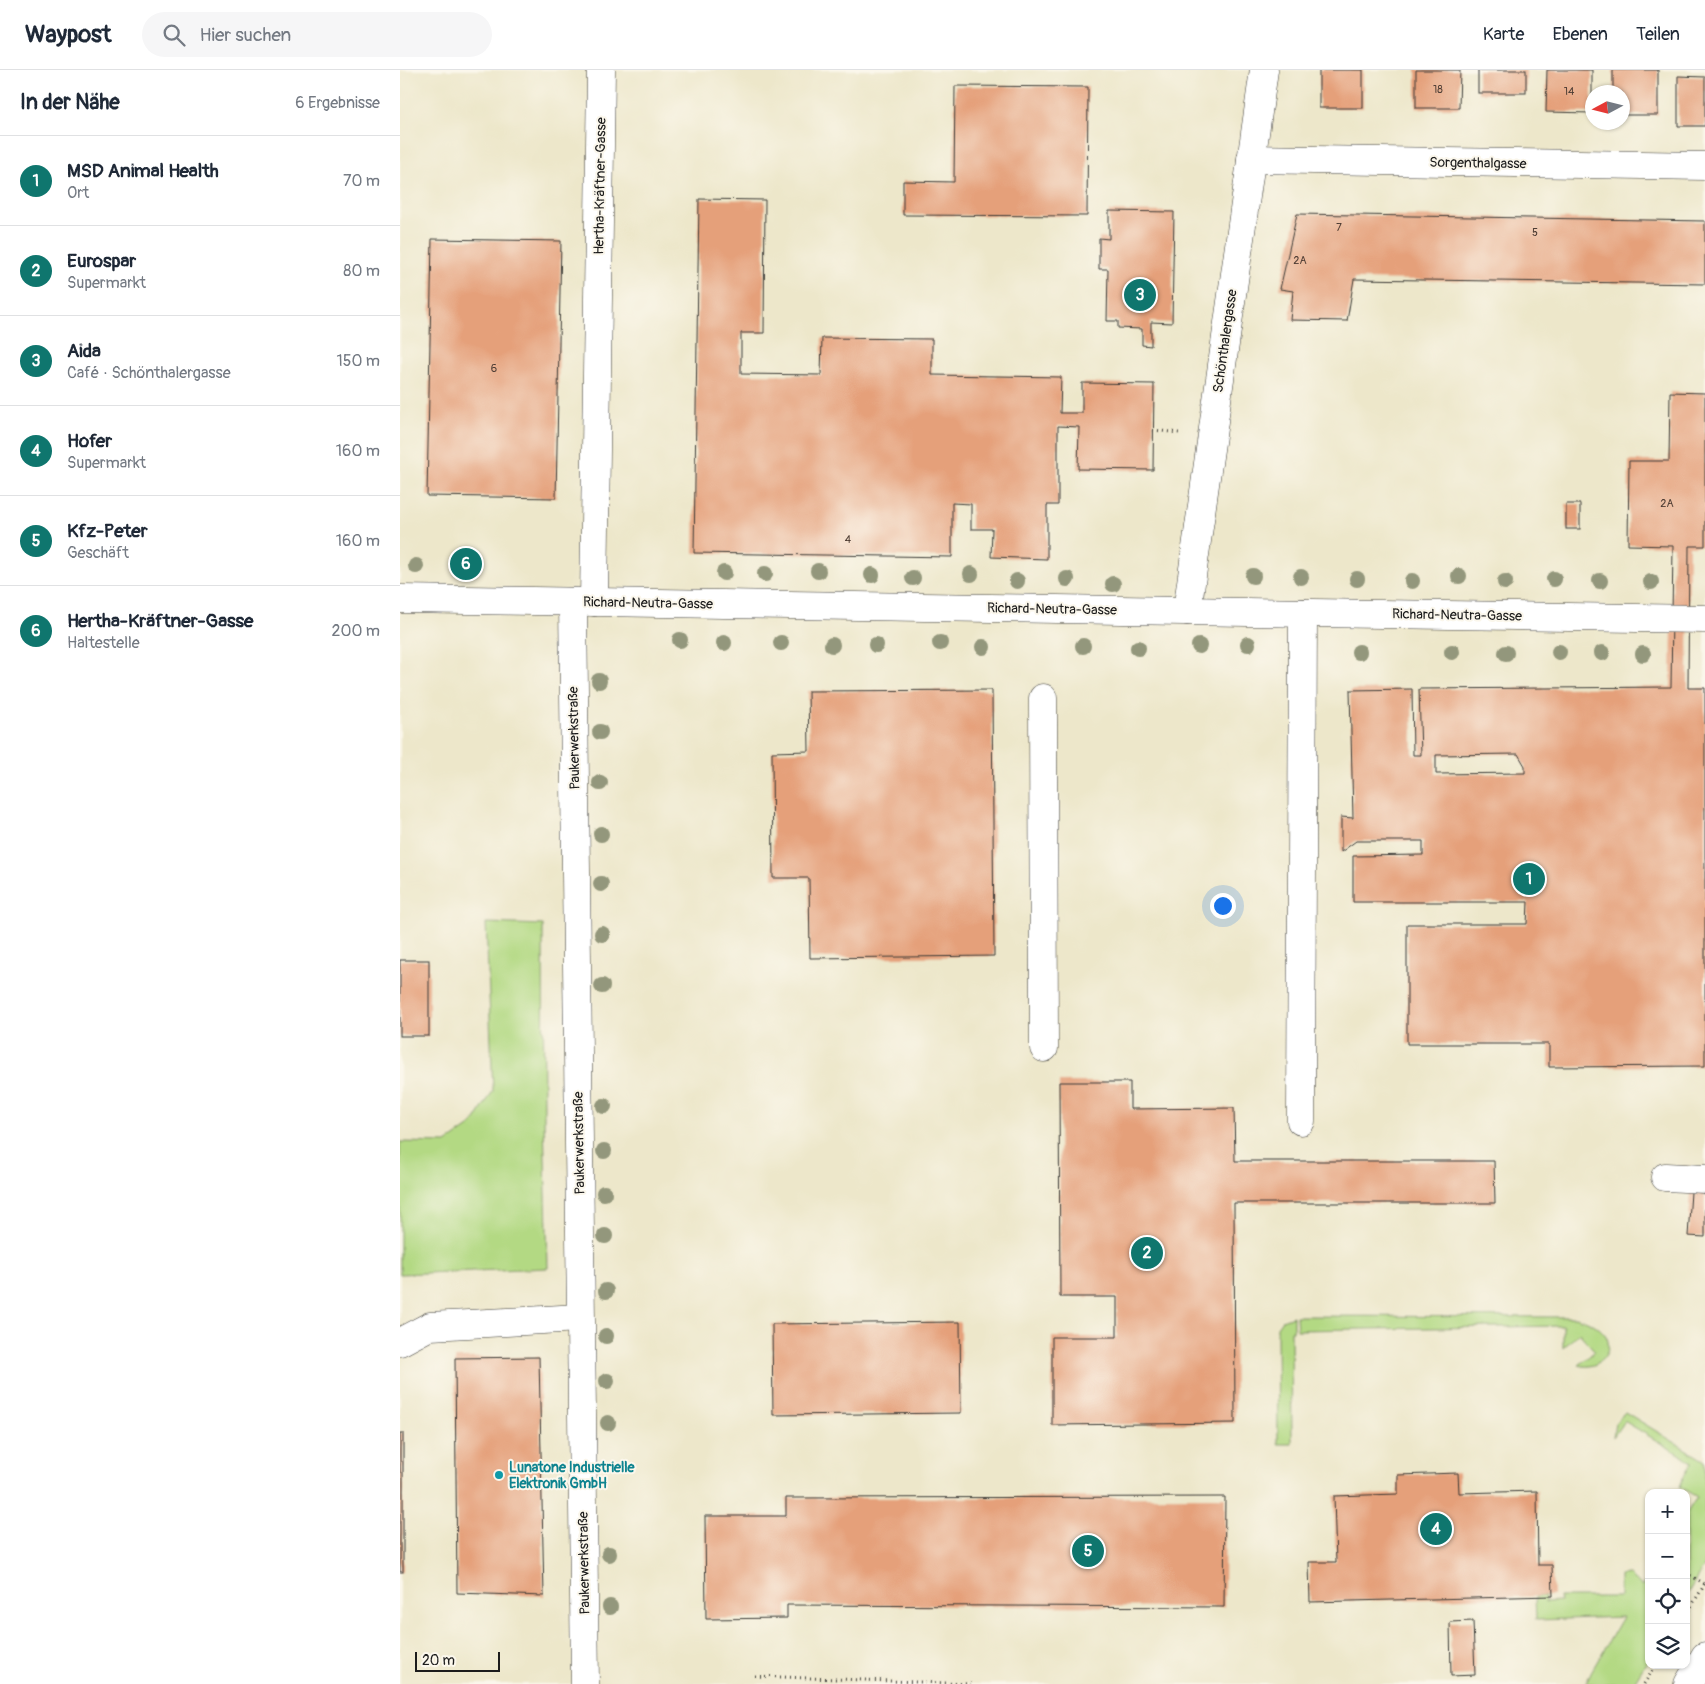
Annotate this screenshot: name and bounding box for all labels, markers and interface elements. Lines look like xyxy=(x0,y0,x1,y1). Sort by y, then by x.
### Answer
search box xyxy=(142,12,492,57)
text: Waypost xyxy=(25,20,112,49)
icon: search xyxy=(160,21,188,49)
text: Hier suchen xyxy=(200,23,291,47)
text: Karte xyxy=(1483,23,1524,46)
text: Ebenen xyxy=(1552,23,1608,46)
text: Teilen xyxy=(1636,23,1680,46)
house number: 18 xyxy=(1433,83,1443,96)
house number: 14 xyxy=(1564,85,1575,98)
north arrow xyxy=(1585,85,1630,130)
text: In der Nähe xyxy=(20,89,120,116)
text: 6 Ergebnisse xyxy=(295,93,380,113)
street label: Hertha-Kräftner-Gasse xyxy=(590,117,610,255)
street label: Sorgenthalgasse xyxy=(1429,154,1527,172)
text: MSD Animal Health xyxy=(67,159,219,183)
text: 1 xyxy=(33,171,39,191)
text: 70 m xyxy=(343,171,380,191)
text: Ort xyxy=(67,183,89,203)
house number: 7 xyxy=(1336,221,1342,234)
house number: 5 xyxy=(1532,226,1538,239)
text: Eurospar xyxy=(67,249,136,273)
house number: 2A xyxy=(1293,254,1307,267)
text: 2 xyxy=(32,261,40,281)
text: 80 m xyxy=(343,261,380,281)
text: Supermarkt xyxy=(67,273,146,293)
pin: 3 xyxy=(1124,276,1156,314)
street label: Schönthalergasse xyxy=(1209,288,1241,394)
text: Aida xyxy=(67,339,101,363)
text: 3 xyxy=(32,351,40,371)
text: 150 m xyxy=(336,351,380,371)
house number: 6 xyxy=(491,362,497,375)
text: Café · Schönthalergasse xyxy=(67,363,231,383)
text: Hofer xyxy=(67,429,112,453)
text: 4 xyxy=(31,441,41,461)
text: 160 m xyxy=(336,441,380,461)
text: Supermarkt xyxy=(67,453,146,473)
house number: 2A xyxy=(1660,497,1674,510)
text: Kfz-Peter xyxy=(67,519,147,543)
text: 5 xyxy=(32,531,40,551)
text: 160 m xyxy=(336,531,380,551)
house number: 4 xyxy=(845,533,852,546)
text: Geschäft xyxy=(67,543,129,563)
pin: 6 xyxy=(450,545,482,583)
street label: Richard-Neutra-Gasse xyxy=(583,593,713,613)
street label: Richard-Neutra-Gasse xyxy=(987,599,1117,619)
street label: Richard-Neutra-Gasse xyxy=(1392,605,1522,625)
text: Hertha-Kräftner-Gasse xyxy=(67,609,253,633)
text: 6 xyxy=(31,621,41,641)
text: 200 m xyxy=(332,621,380,641)
text: Haltestelle xyxy=(67,633,140,653)
street label: Paukerwerkstraße xyxy=(565,686,583,790)
pin: 1 xyxy=(1513,860,1545,898)
your location xyxy=(1210,893,1236,919)
street label: Paukerwerkstraße xyxy=(570,1091,588,1195)
pin: 2 xyxy=(1131,1234,1163,1272)
place label: Lunatone Industrielle Elektronik GmbH xyxy=(509,1459,636,1492)
marker: Lunatone Industrielle Elektronik GmbH xyxy=(493,1469,505,1481)
map controls xyxy=(1645,1489,1690,1669)
button: + xyxy=(1645,1489,1690,1534)
pin: 4 xyxy=(1420,1510,1452,1548)
street label: Paukerwerkstraße xyxy=(575,1511,593,1615)
pin: 5 xyxy=(1072,1532,1104,1570)
button: − xyxy=(1645,1534,1690,1579)
button: locate xyxy=(1645,1579,1690,1624)
button: layers xyxy=(1645,1624,1690,1669)
scale bar xyxy=(415,1649,500,1672)
text: 20 m xyxy=(422,1652,455,1669)

